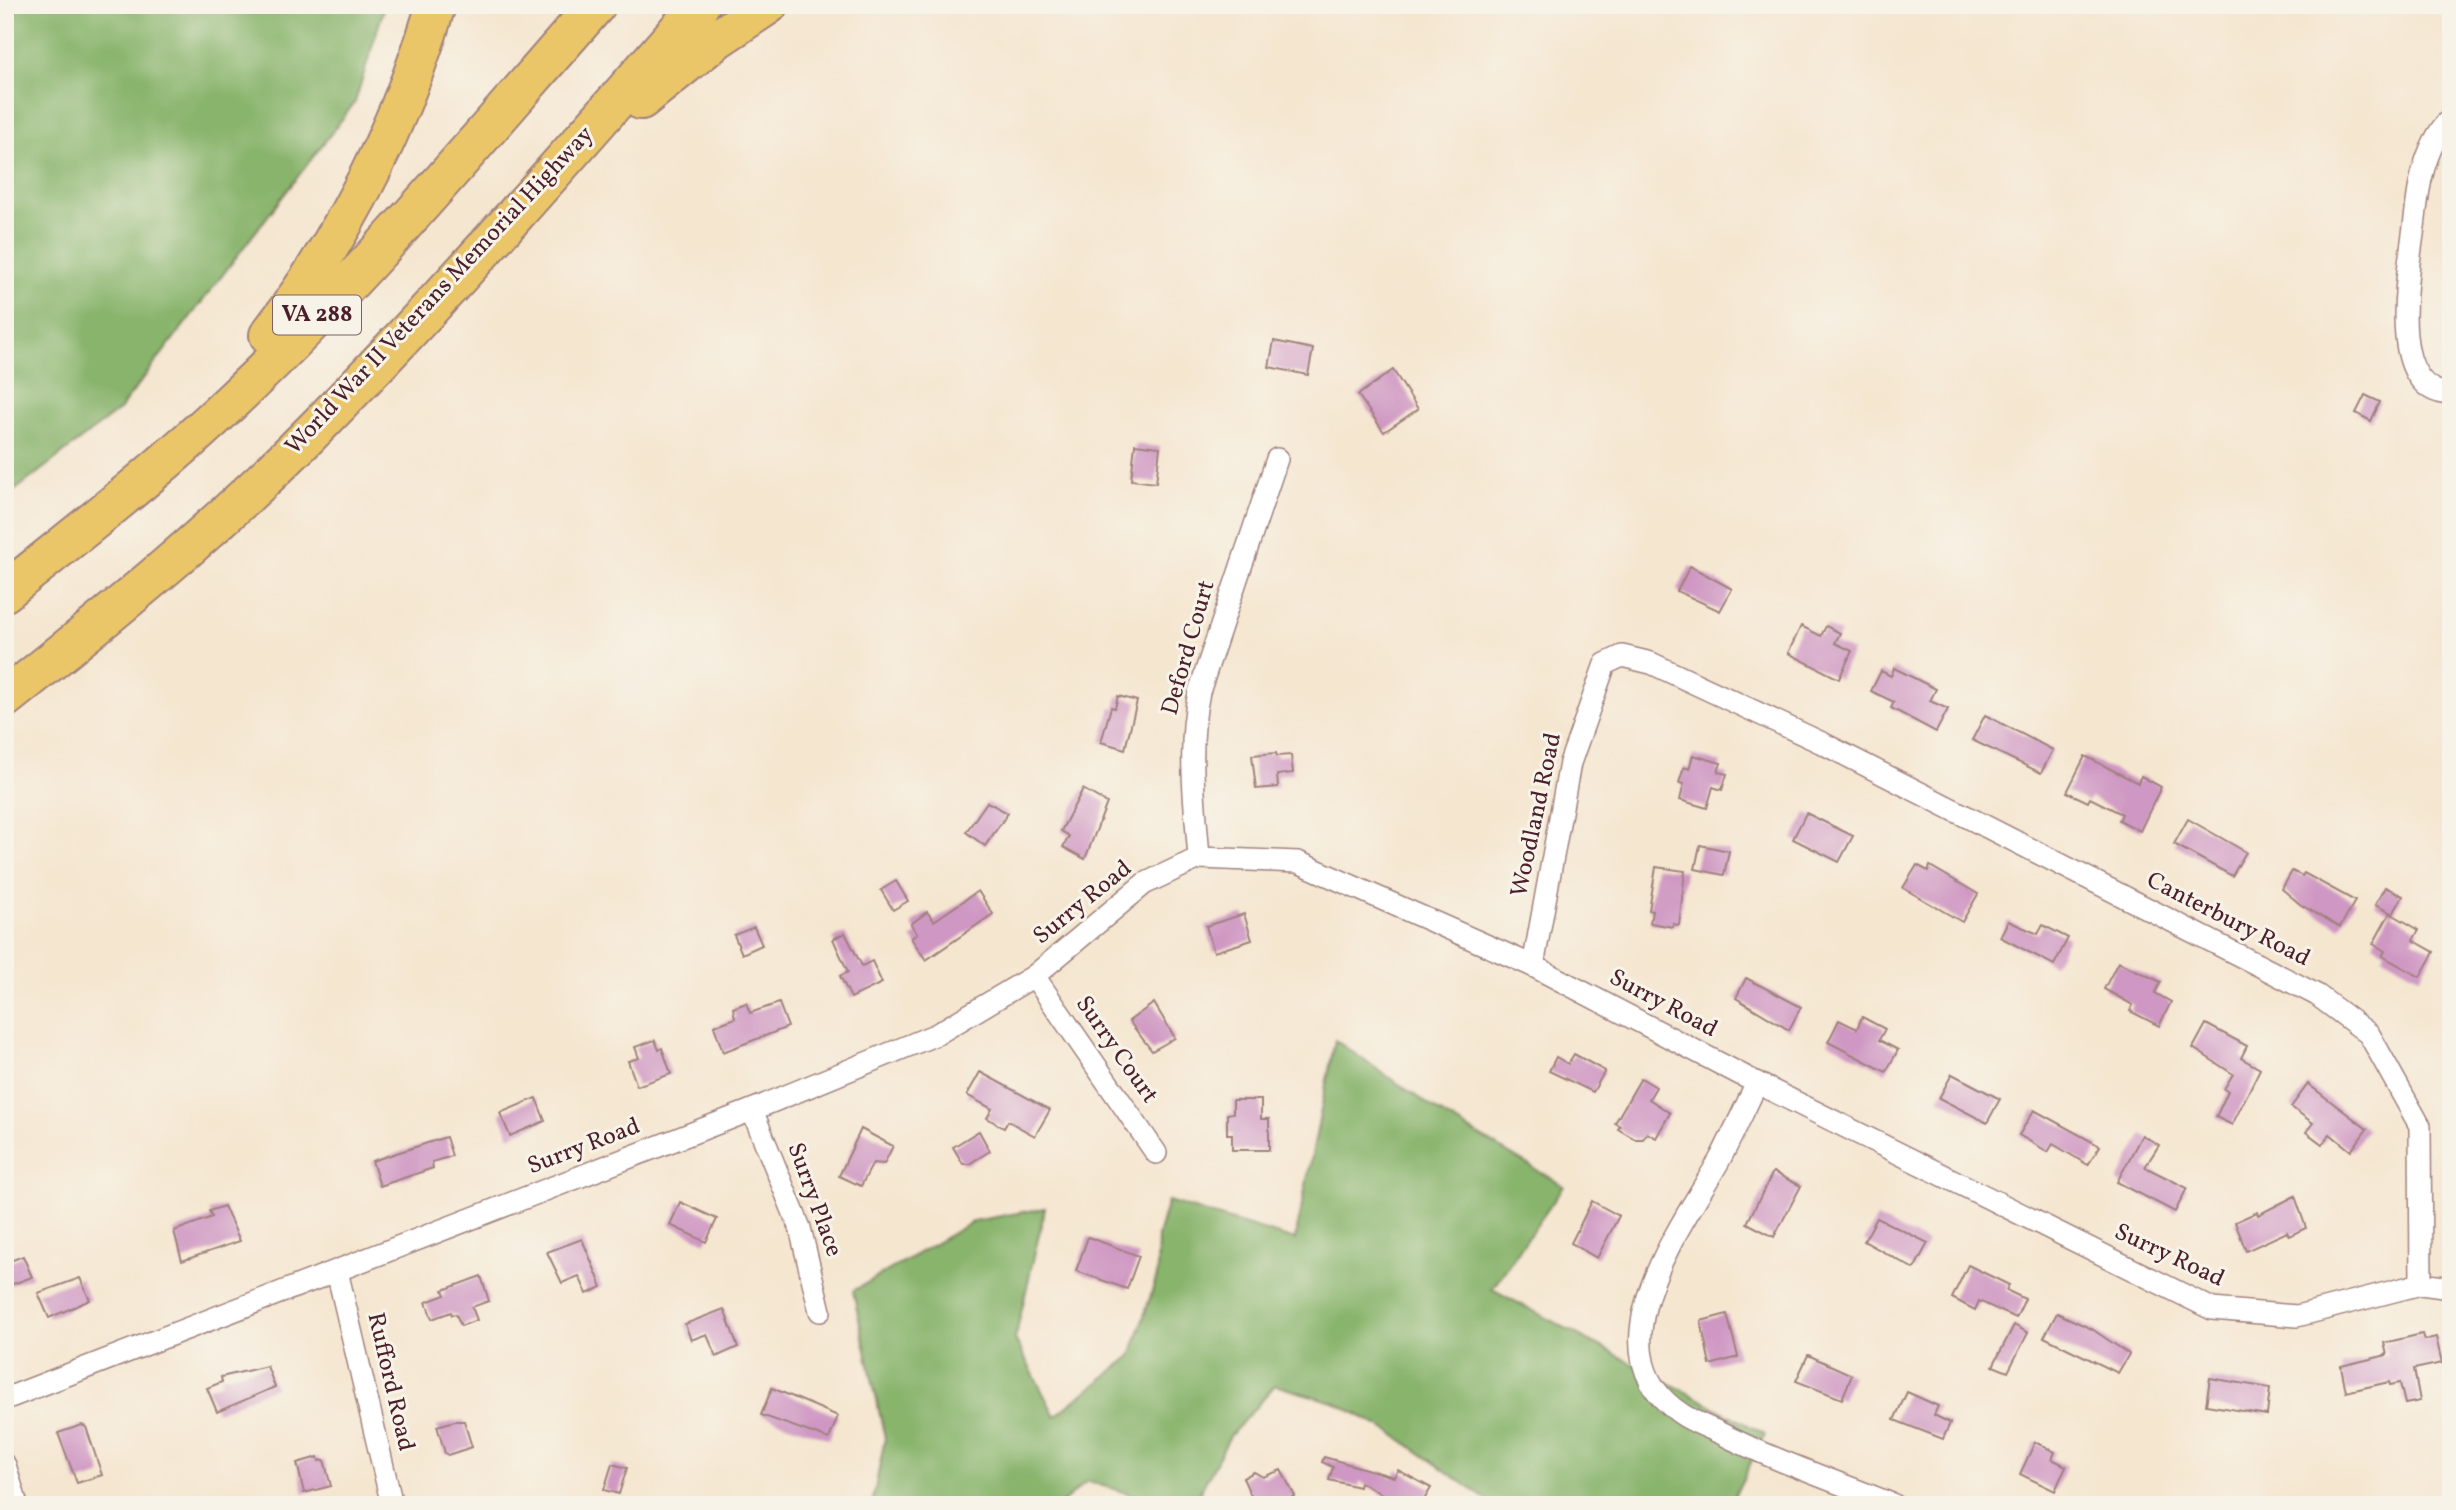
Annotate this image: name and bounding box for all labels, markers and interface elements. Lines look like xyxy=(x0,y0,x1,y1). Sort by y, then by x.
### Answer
street label: World War II Veterans Memorial Highway xyxy=(278,119,602,463)
road number: VA 288 xyxy=(273,296,361,334)
street label: Deford Court xyxy=(1154,577,1224,719)
street label: Woodland Road xyxy=(1503,730,1571,900)
street label: Surry Road xyxy=(1026,853,1140,953)
street label: Canterbury Road xyxy=(2140,864,2316,976)
street label: Surry Road xyxy=(1603,961,1723,1047)
street label: Surry Court xyxy=(1066,989,1166,1111)
street label: Surry Road xyxy=(523,1110,645,1184)
street label: Surry Place xyxy=(778,1138,850,1262)
street label: Surry Road xyxy=(2108,1216,2230,1296)
street label: Rufford Road xyxy=(358,1309,422,1455)

